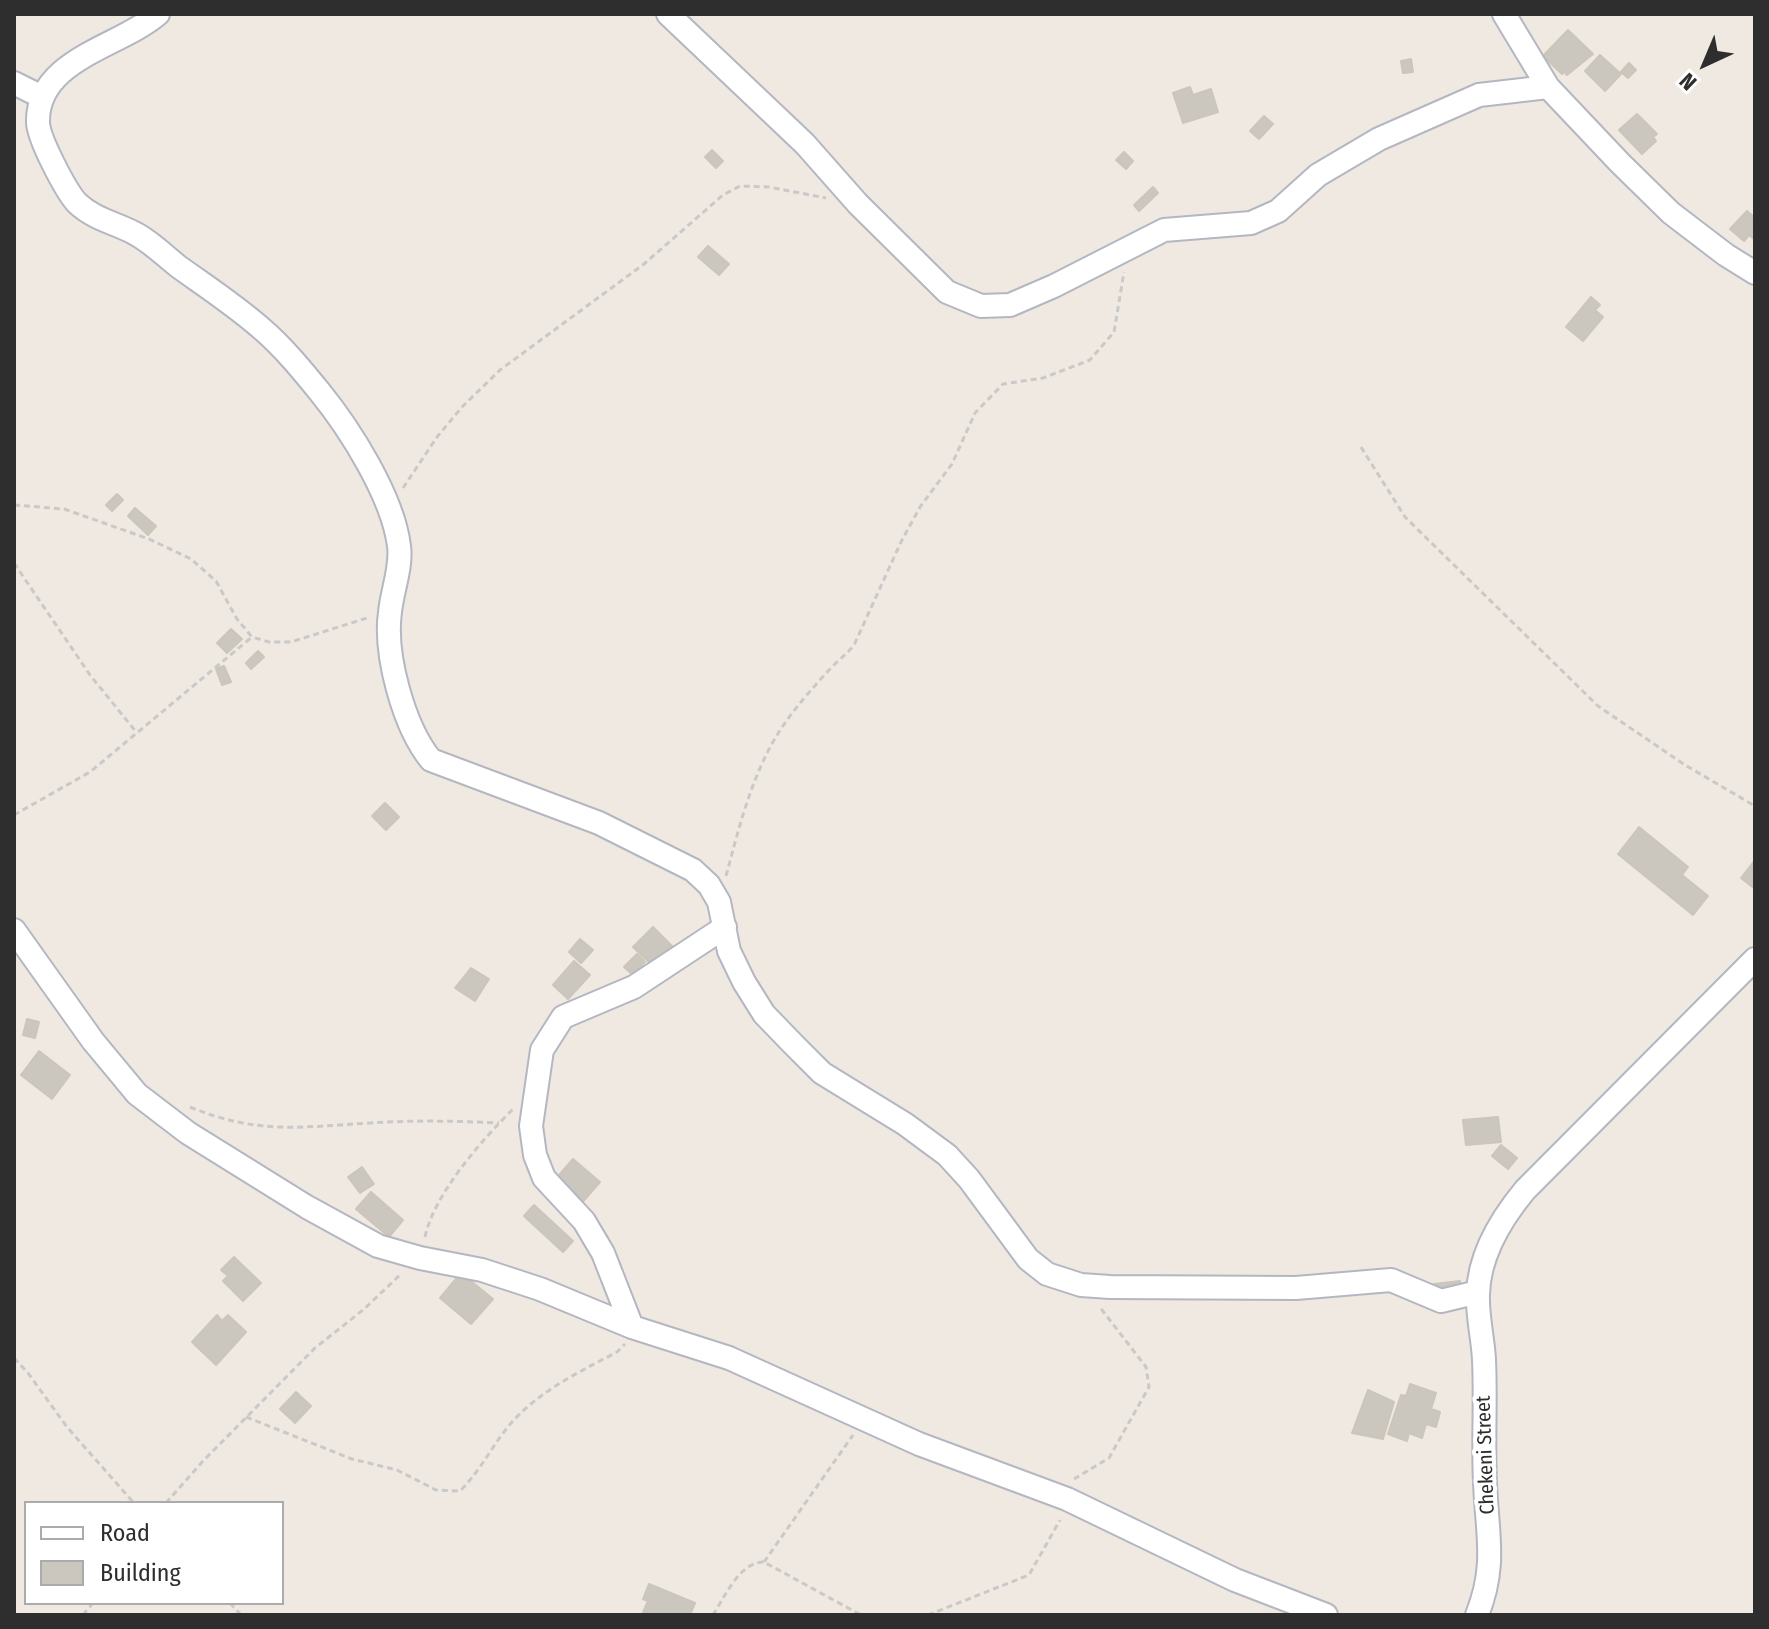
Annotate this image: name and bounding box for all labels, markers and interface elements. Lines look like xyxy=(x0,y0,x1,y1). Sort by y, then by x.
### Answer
north arrow xyxy=(1665,24,1745,104)
text: N xyxy=(1674,67,1702,96)
street label: Chekeni Street xyxy=(1472,1395,1500,1515)
legend xyxy=(24,1501,284,1605)
text: Road xyxy=(100,1519,150,1547)
text: Building xyxy=(100,1559,181,1587)

